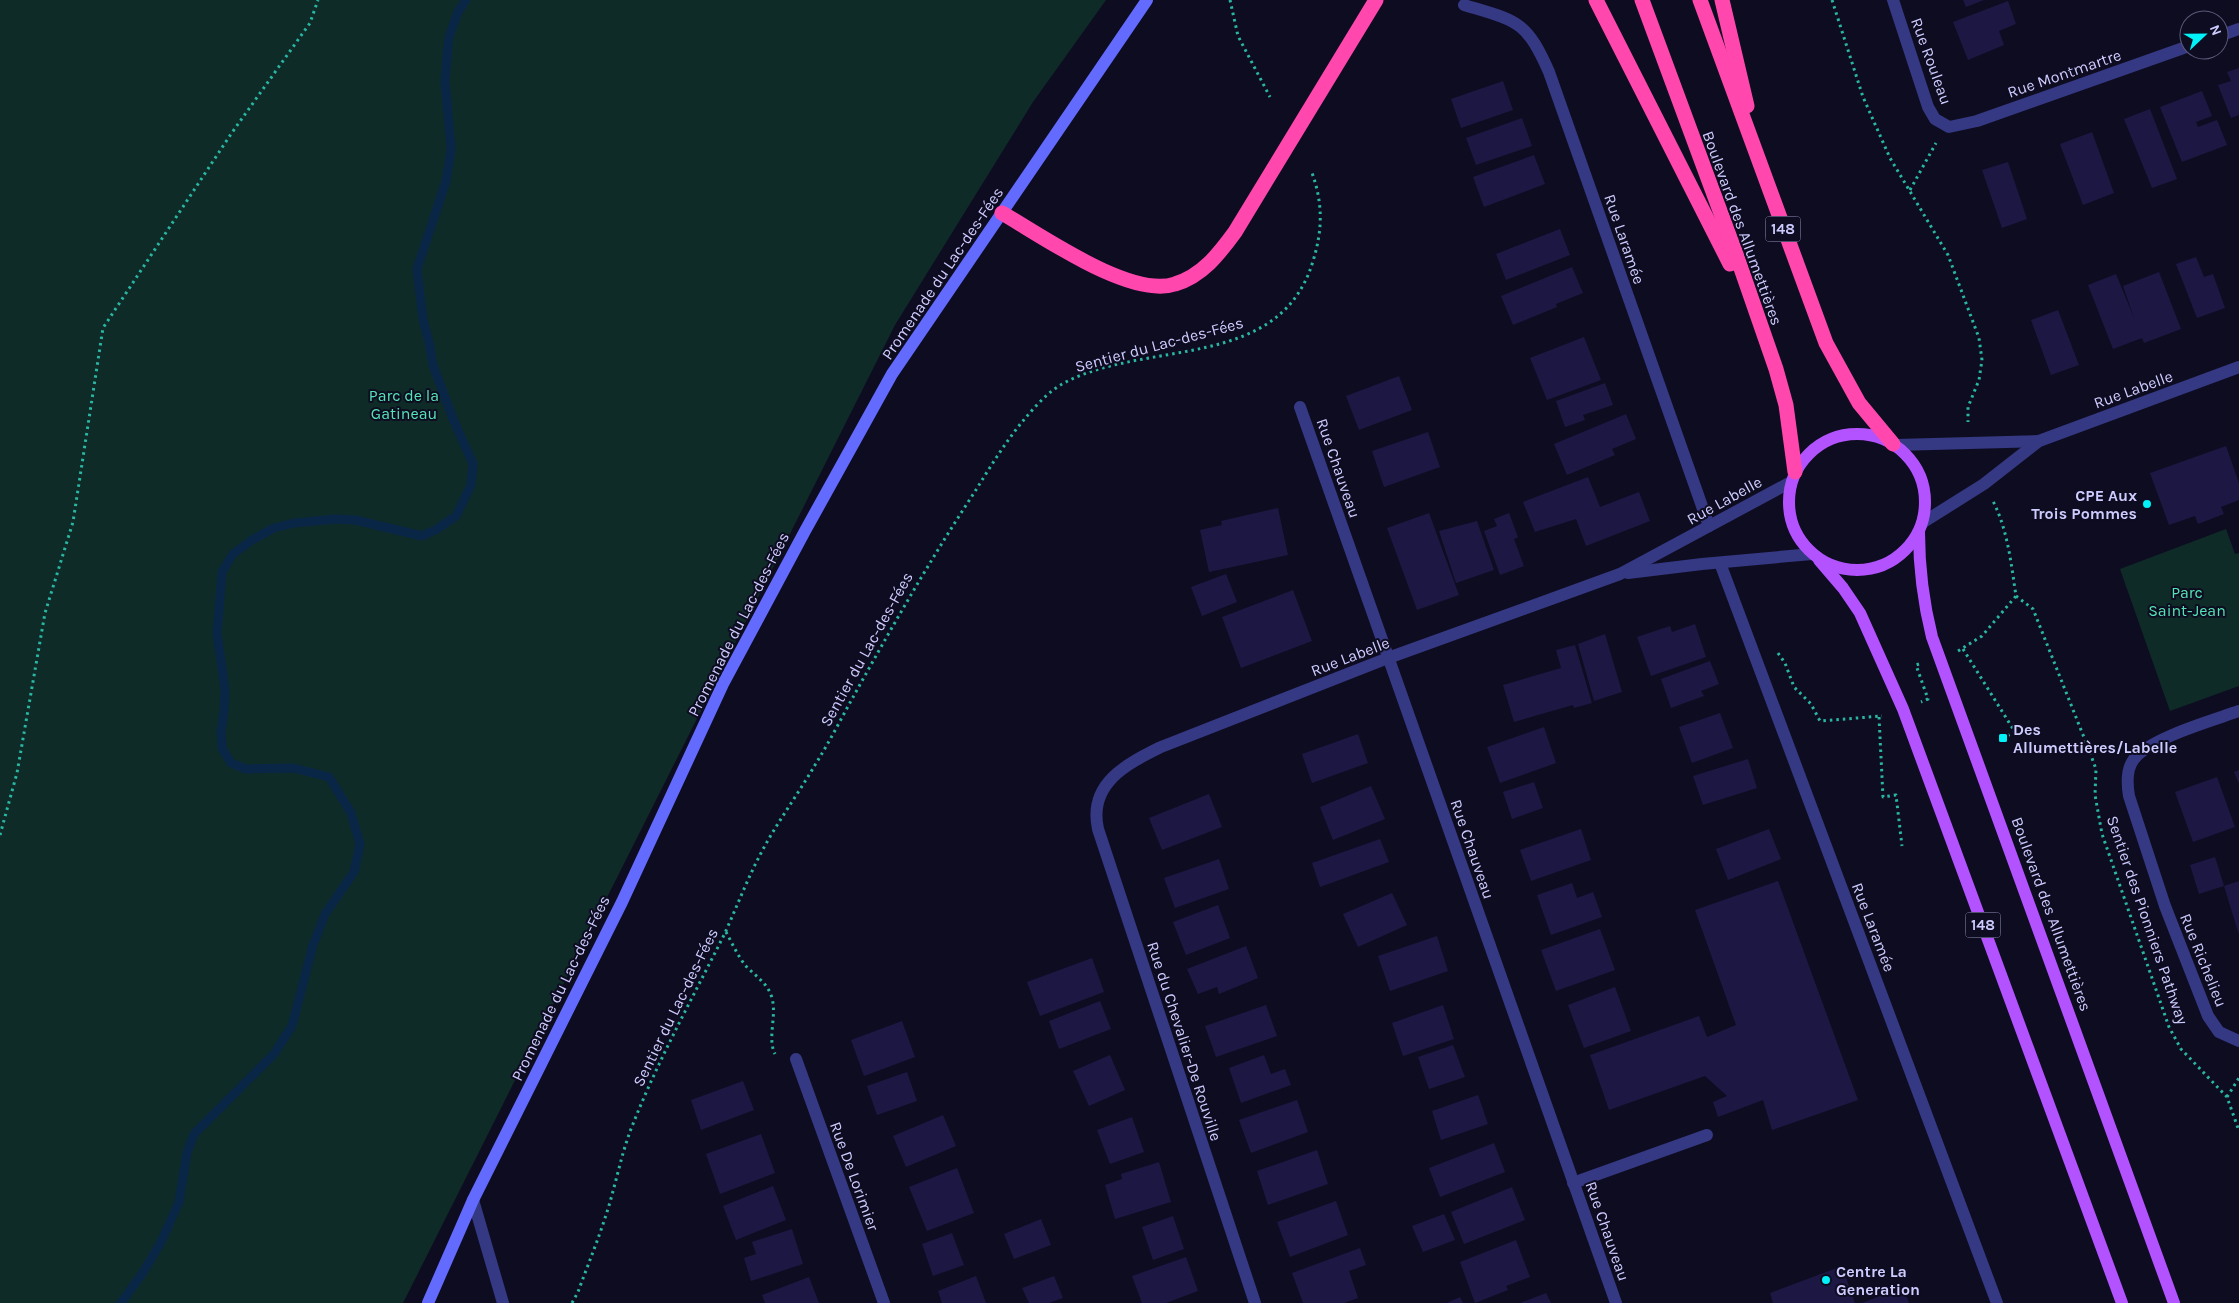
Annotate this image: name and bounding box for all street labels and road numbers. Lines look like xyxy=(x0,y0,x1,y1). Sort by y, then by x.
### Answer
street label: Rue Rouleau xyxy=(1907,15,1956,107)
street label: Rue Montmartre xyxy=(2005,45,2124,102)
street label: Boulevard des Allumettières xyxy=(1698,128,1787,328)
street label: Promenade du Lac-des-Fées xyxy=(877,183,1007,363)
street label: Rue Laramée xyxy=(1600,192,1649,287)
road number: 148 xyxy=(1766,216,1800,242)
street label: Sentier du Lac-des-Fées xyxy=(1073,313,1245,376)
street label: Rue Labelle xyxy=(2091,366,2175,413)
street label: Rue Chauveau xyxy=(1313,416,1364,521)
street label: Rue Labelle xyxy=(1683,472,1765,529)
street label: Promenade du Lac-des-Fées xyxy=(684,529,793,719)
street label: Sentier du Lac-des-Fées xyxy=(816,569,917,730)
street label: Rue Labelle xyxy=(1308,633,1392,680)
street label: Rue Chauveau xyxy=(1447,797,1498,902)
street label: Sentier des Pionniers Pathway xyxy=(2103,813,2192,1028)
street label: Boulevard des Allumettières xyxy=(2007,814,2096,1014)
street label: Rue Laramée xyxy=(1848,880,1899,974)
street label: Promenade du Lac-des-Fées xyxy=(507,892,614,1084)
street label: Rue Richelieu xyxy=(2176,911,2231,1010)
road number: 148 xyxy=(1966,912,2000,938)
street label: Sentier du Lac-des-Fées xyxy=(629,925,722,1089)
street label: Rue du Chevalier-De Rouville xyxy=(1143,939,1226,1143)
street label: Rue De Lorimier xyxy=(826,1119,883,1233)
street label: Rue Chauveau xyxy=(1582,1179,1633,1284)

